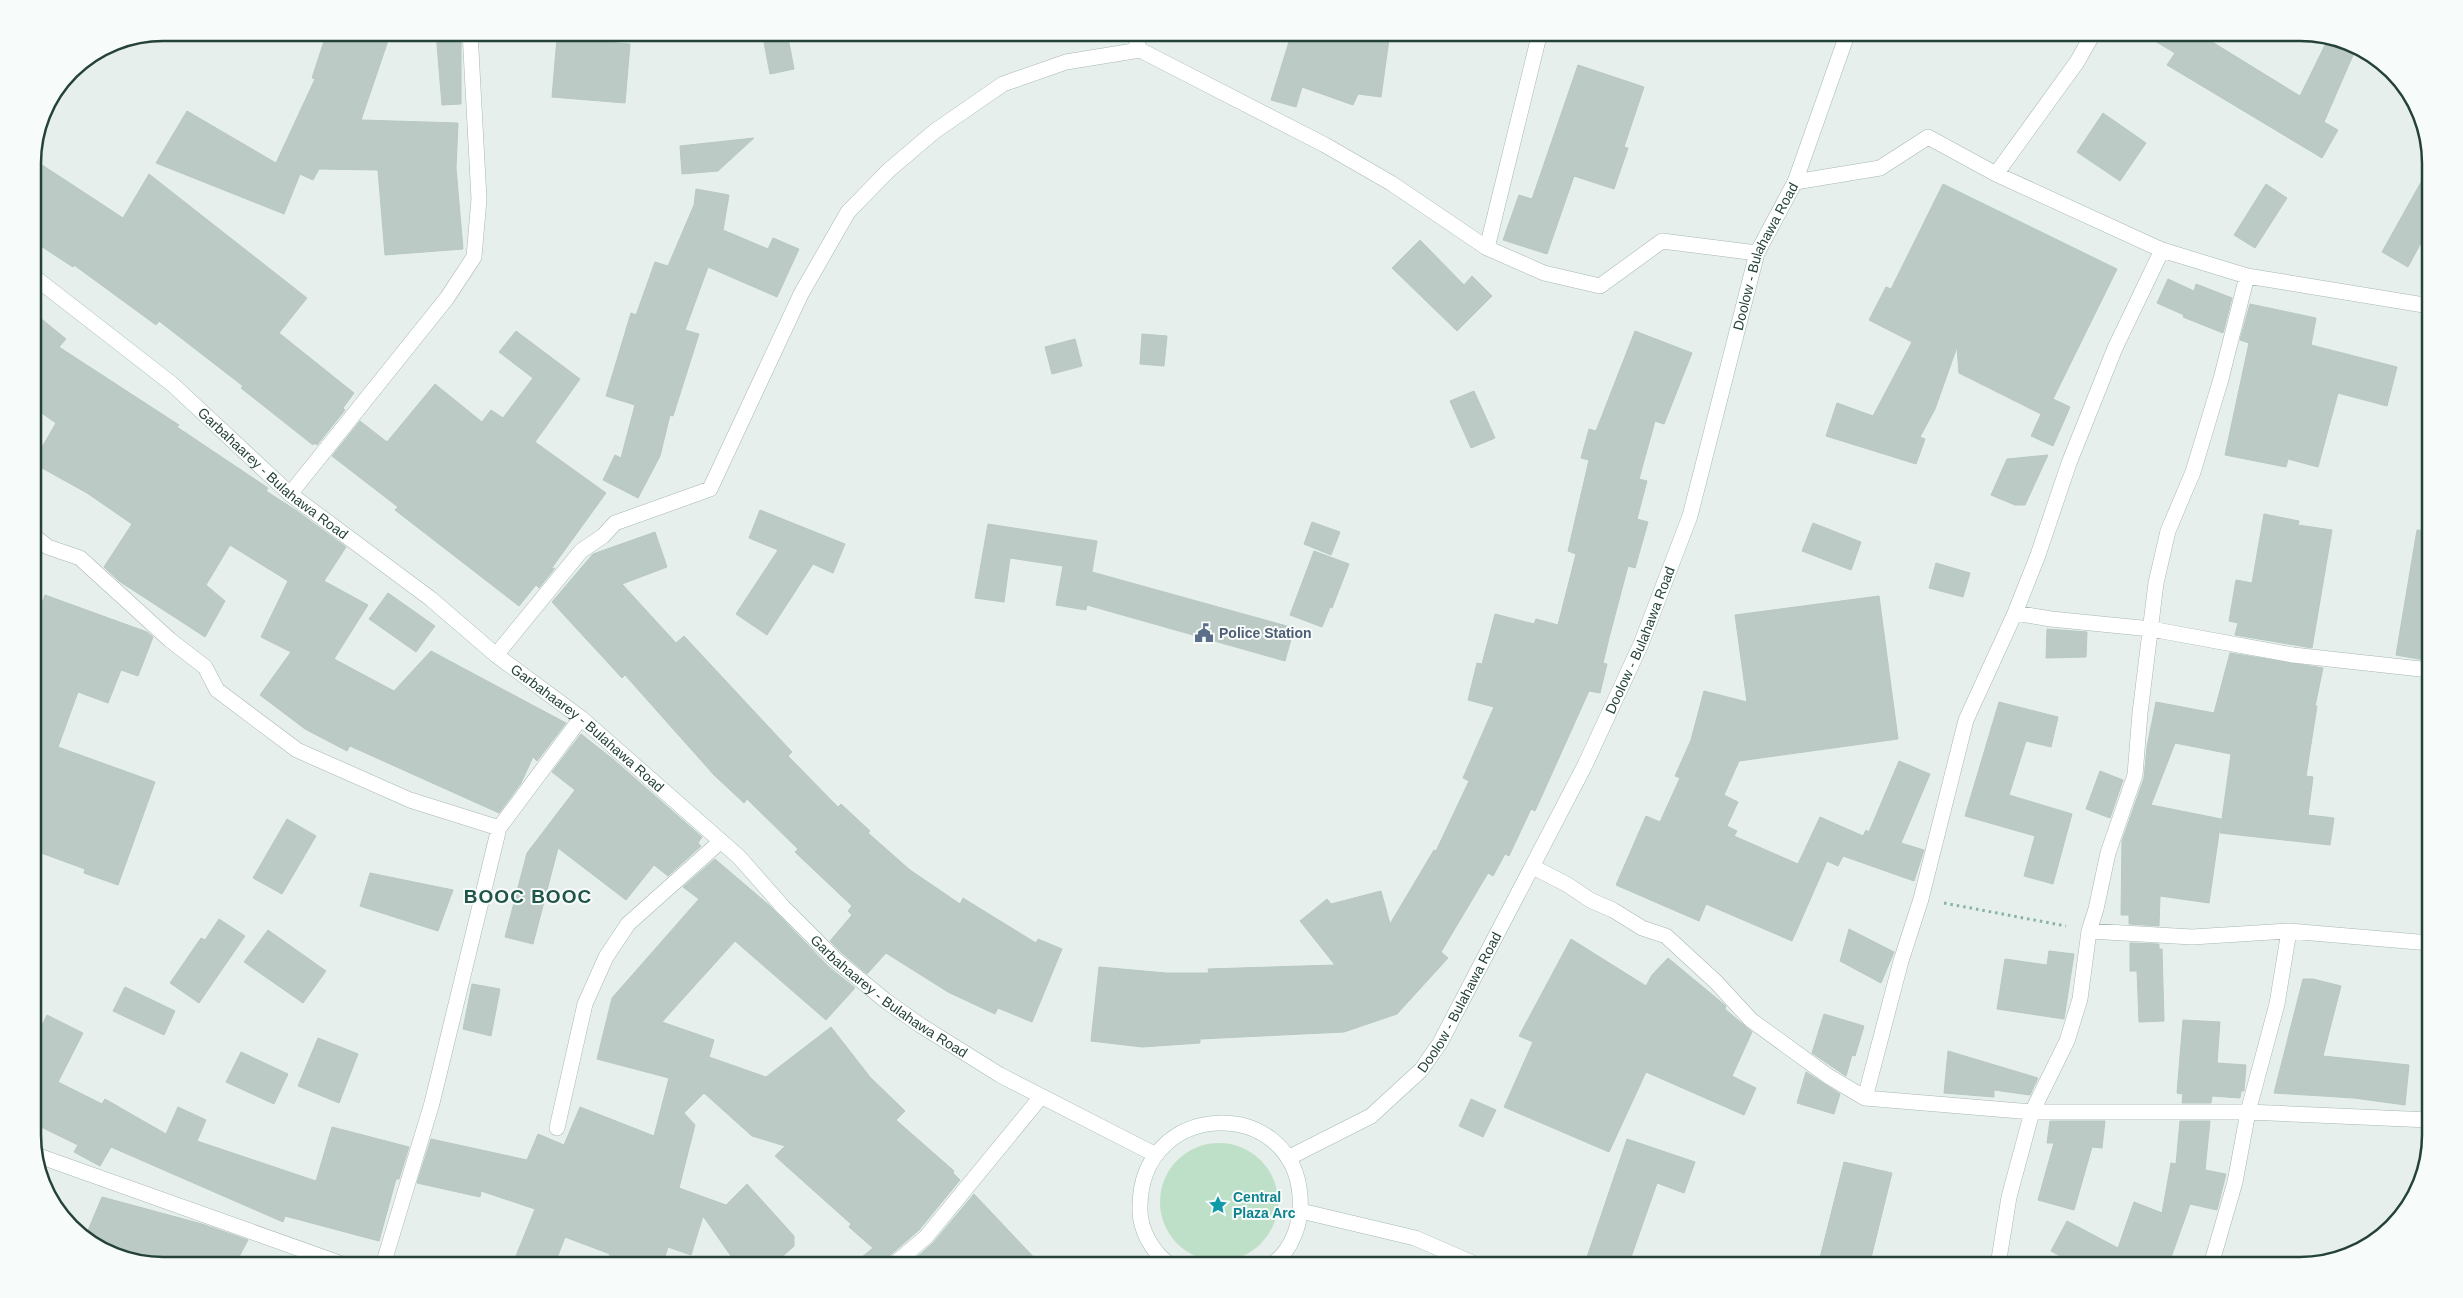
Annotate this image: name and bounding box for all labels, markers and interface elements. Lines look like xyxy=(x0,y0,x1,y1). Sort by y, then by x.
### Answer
street label: Doolow - Bulahawa Road xyxy=(1730,180,1801,332)
street label: Garbahaarey - Bulahawa Road xyxy=(195,404,351,542)
street label: Doolow - Bulahawa Road xyxy=(1602,564,1678,716)
public building icon: Police Station xyxy=(1193,622,1215,644)
place label: Police Station xyxy=(1219,625,1312,641)
street label: Garbahaarey - Bulahawa Road xyxy=(508,661,667,795)
district label: BOOC BOOC xyxy=(464,886,592,907)
street label: Doolow - Bulahawa Road xyxy=(1414,929,1504,1075)
street label: Garbahaarey - Bulahawa Road xyxy=(807,931,971,1061)
place label: Central Plaza Arc xyxy=(1233,1189,1296,1221)
place icon: Central Plaza Arc xyxy=(1207,1194,1229,1216)

